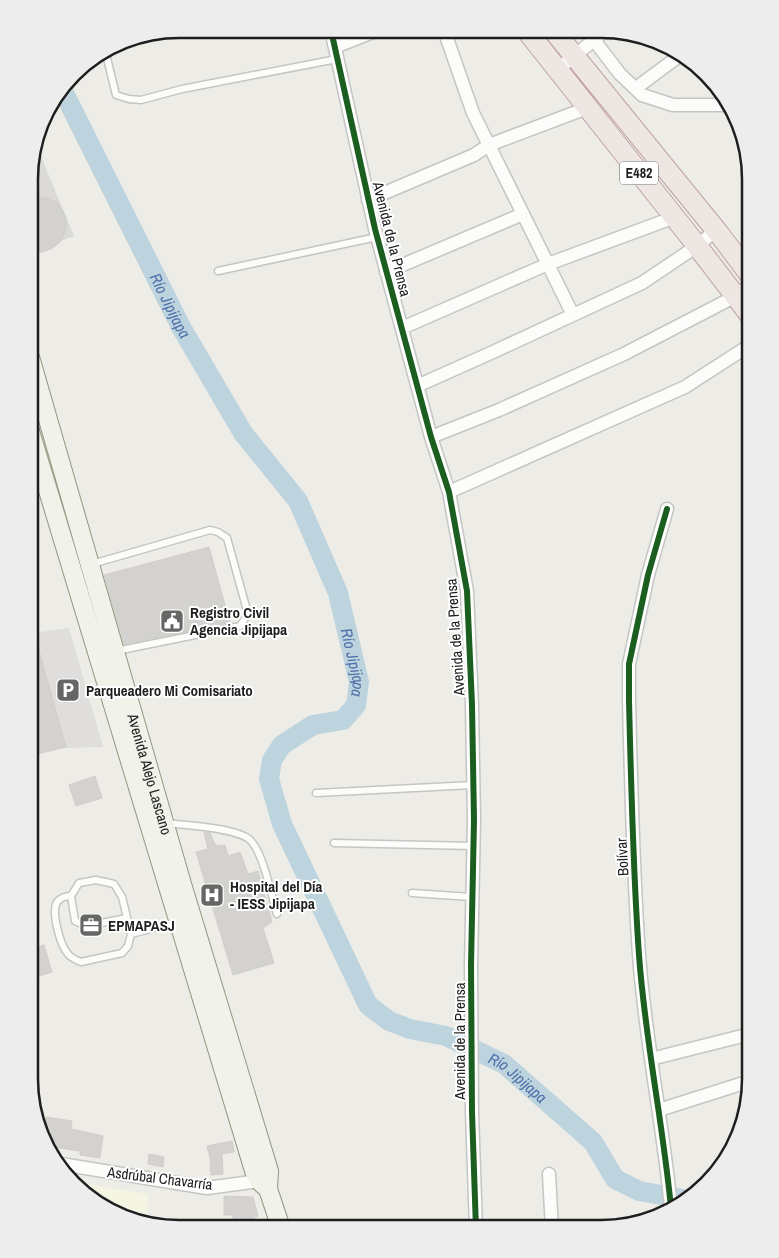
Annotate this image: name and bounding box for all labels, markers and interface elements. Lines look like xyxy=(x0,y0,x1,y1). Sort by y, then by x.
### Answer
road number: E482 xyxy=(620,162,658,184)
street label: Avenida de la Prensa xyxy=(367,179,416,299)
water label: Río Jipijapa xyxy=(145,269,196,342)
street label: Avenida de la Prensa xyxy=(440,578,470,697)
place label: Registro Civil Agencia Jipijapa xyxy=(190,602,287,640)
public building icon: Registro Civil Agencia Jipijapa xyxy=(159,608,185,634)
water label: Río Jipijapa xyxy=(336,626,370,698)
parking icon: Parqueadero Mi Comisariato xyxy=(55,677,81,703)
place label: Parqueadero Mi Comisariato xyxy=(86,680,253,701)
street label: Avenida Alejo Lascano xyxy=(123,710,178,837)
street label: Bolívar xyxy=(611,837,633,877)
place label: Hospital del Día - IESS Jipijapa xyxy=(230,876,322,914)
hospital icon: Hospital del Día - IESS Jipijapa xyxy=(199,882,225,908)
office icon: EPMAPASJ xyxy=(78,912,104,938)
place label: EPMAPASJ xyxy=(108,915,175,936)
street label: Avenida de la Prensa xyxy=(449,982,470,1101)
water label: Río Jipijapa xyxy=(485,1047,552,1108)
street label: Asdrúbal Chavarría xyxy=(105,1161,214,1195)

